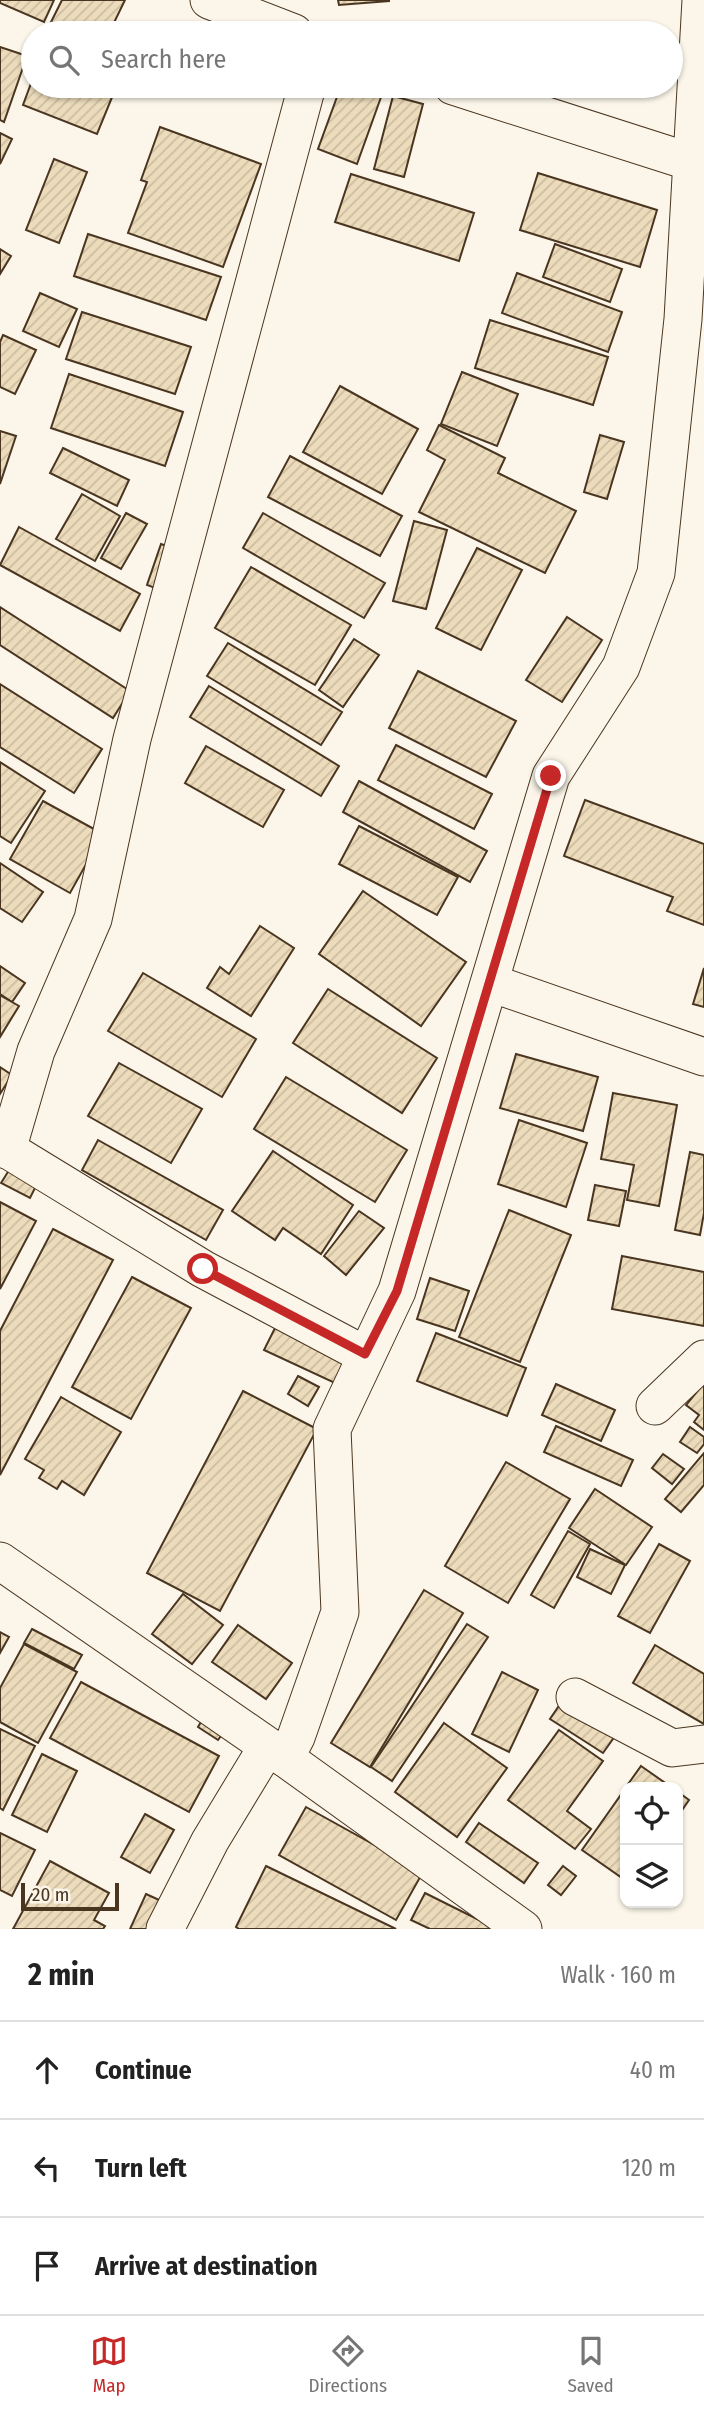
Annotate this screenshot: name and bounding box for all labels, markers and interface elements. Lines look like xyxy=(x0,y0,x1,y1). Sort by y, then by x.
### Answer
search box xyxy=(21,21,683,98)
icon: search xyxy=(45,41,83,79)
text: Search here xyxy=(101,44,226,75)
route end xyxy=(535,760,566,791)
route start xyxy=(187,1253,218,1284)
map controls xyxy=(620,1782,683,1908)
button: locate xyxy=(620,1782,683,1845)
button: layers xyxy=(620,1845,683,1908)
scale bar xyxy=(21,1880,119,1912)
text: 20 m xyxy=(32,1883,69,1906)
text: 2 min xyxy=(28,1957,95,1993)
text: Walk · 160 m xyxy=(560,1961,676,1989)
icon: ahead xyxy=(28,2051,66,2089)
text: Continue xyxy=(95,2055,192,2086)
text: 40 m xyxy=(630,2056,676,2084)
icon: left xyxy=(28,2149,66,2187)
text: Turn left xyxy=(95,2153,187,2184)
text: 120 m xyxy=(622,2154,676,2182)
icon: arrive xyxy=(28,2247,66,2285)
text: Arrive at destination xyxy=(95,2251,318,2282)
tab: Map xyxy=(90,2332,128,2397)
tab: Directions xyxy=(308,2332,387,2397)
tab: Saved xyxy=(567,2332,614,2397)

